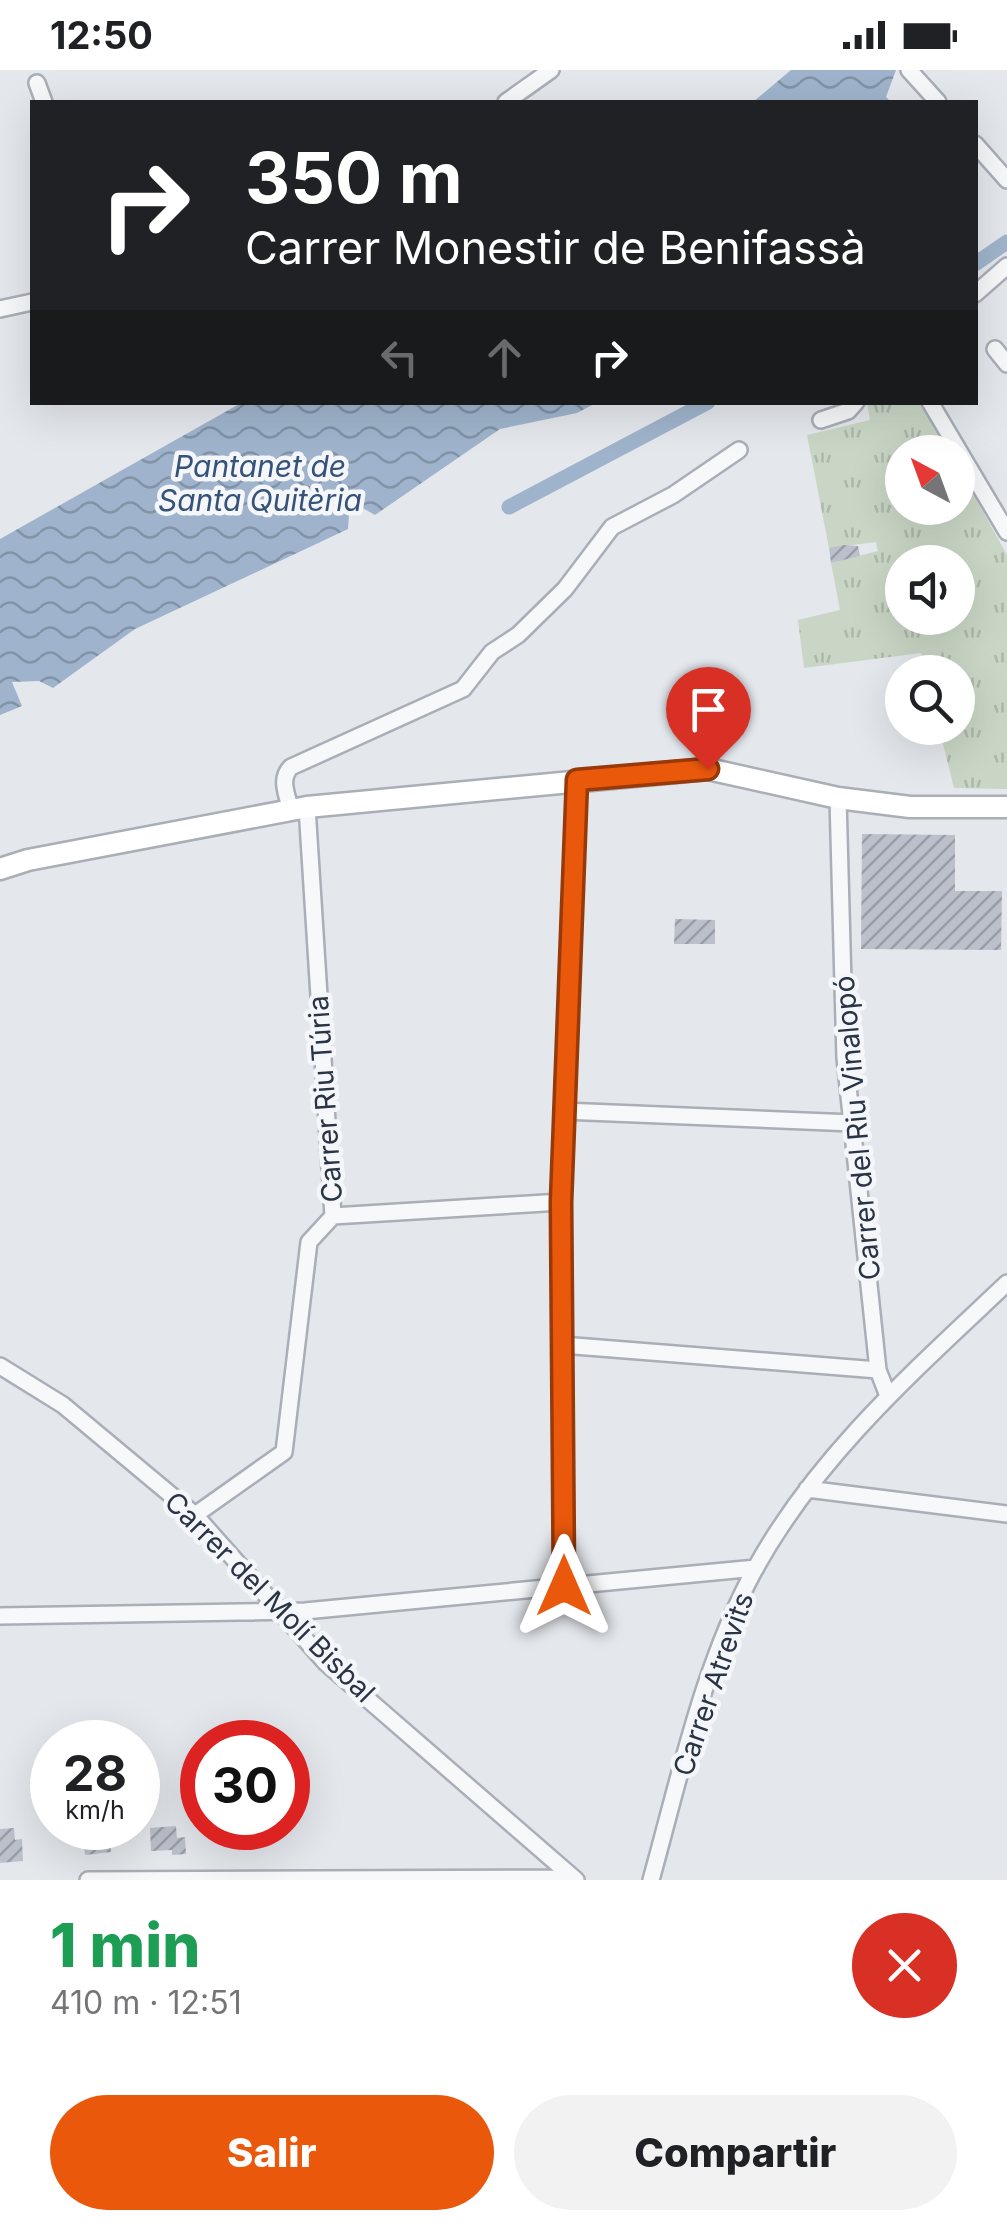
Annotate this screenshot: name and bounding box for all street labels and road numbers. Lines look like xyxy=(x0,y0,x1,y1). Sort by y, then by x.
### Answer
street label: Carrer del Riu Vinalopó xyxy=(827,974,887,1282)
street label: Carrer Riu Túria xyxy=(301,994,349,1204)
street label: Carrer del Molí Bisbal xyxy=(158,1485,382,1709)
street label: Carrer Atrevits xyxy=(666,1588,760,1780)

